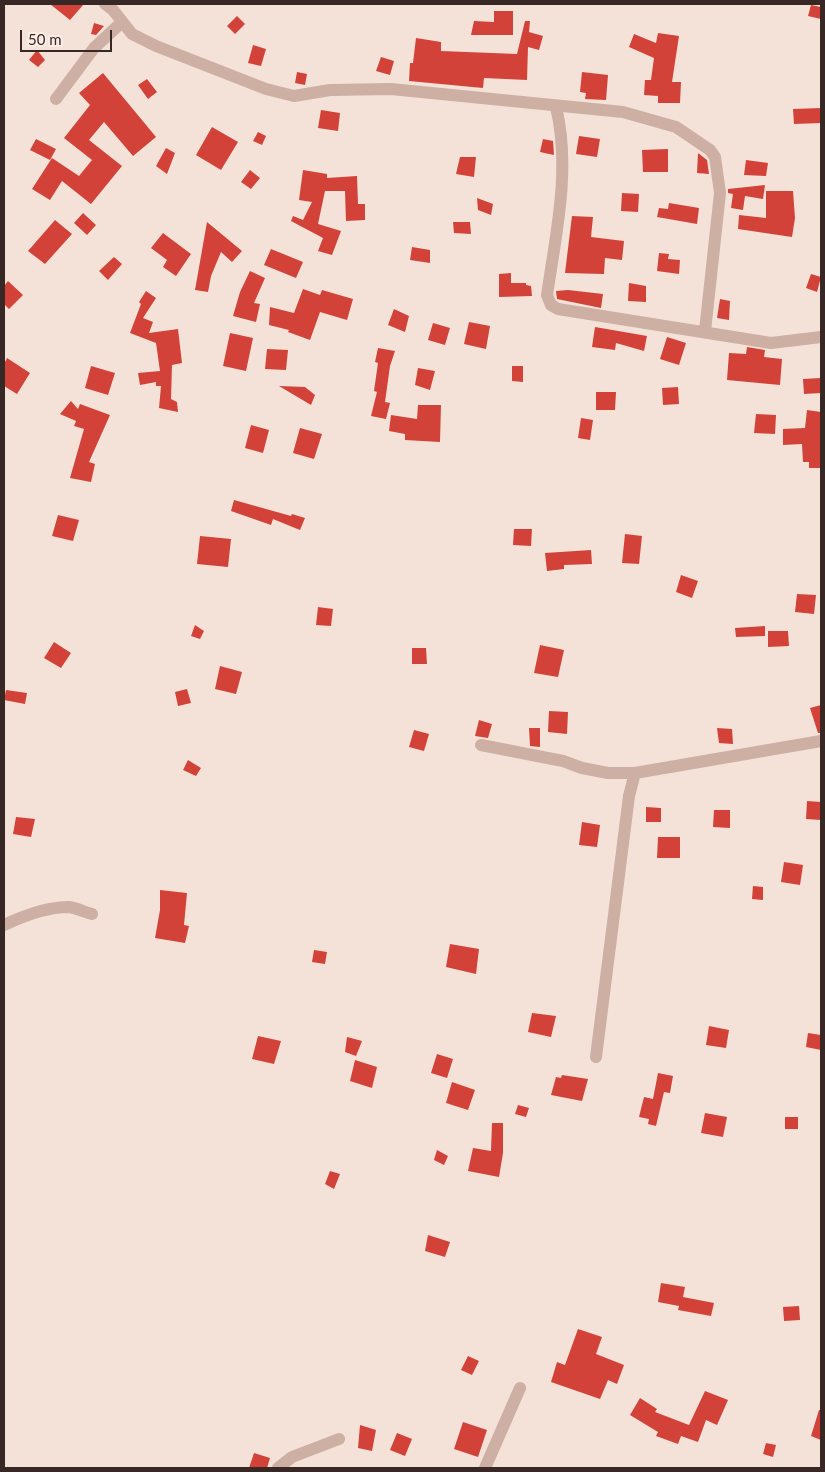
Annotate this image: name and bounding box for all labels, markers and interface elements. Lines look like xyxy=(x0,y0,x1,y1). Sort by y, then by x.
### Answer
scale bar xyxy=(22,20,115,52)
text: 50 m xyxy=(28,30,62,48)

